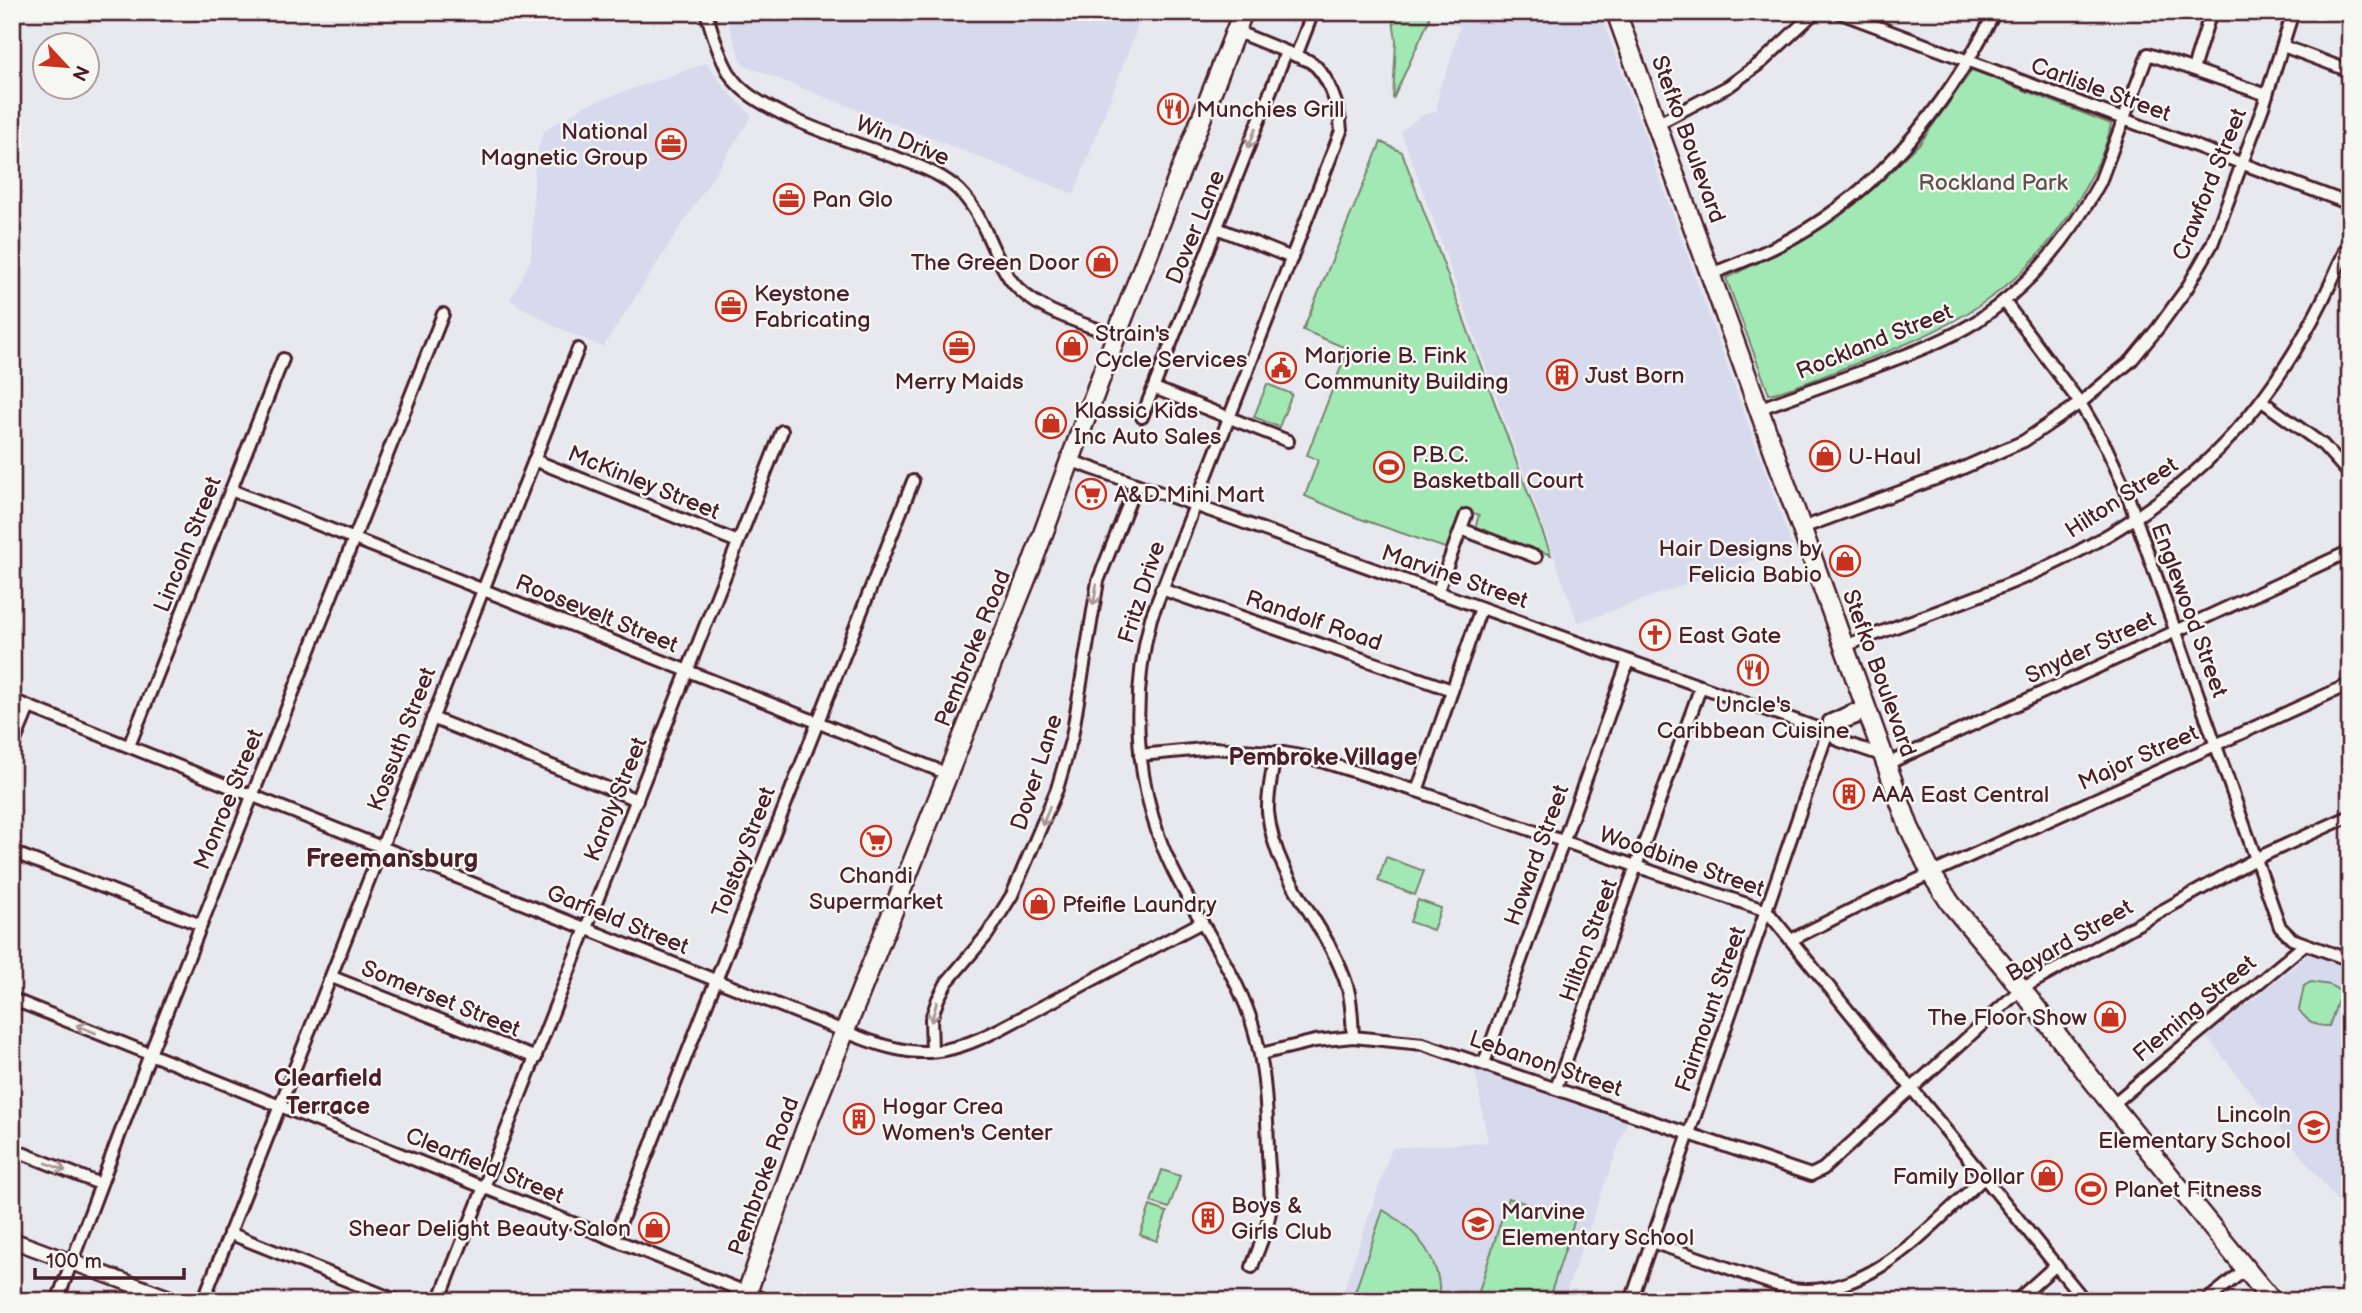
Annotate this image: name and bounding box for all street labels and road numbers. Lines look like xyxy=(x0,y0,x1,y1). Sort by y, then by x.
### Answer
street label: Stefko Boulevard xyxy=(1645,52,1731,227)
street label: Carlisle Street xyxy=(2027,52,2175,128)
street label: Crawford Street xyxy=(2167,104,2253,265)
street label: Win Drive xyxy=(852,109,954,172)
street label: Dover Lane xyxy=(1160,166,1231,288)
street label: Rockland Street xyxy=(1792,298,1957,386)
street label: McKinley Street xyxy=(564,440,724,526)
street label: Hilton Street xyxy=(2060,451,2183,545)
street label: Lincoln Street xyxy=(148,472,228,616)
street label: Englewood Street xyxy=(2145,519,2234,701)
street label: Fritz Drive xyxy=(1112,538,1172,647)
street label: Marvine Street xyxy=(1378,539,1532,615)
street label: Pembroke Road xyxy=(929,566,1017,731)
street label: Roosevelt Street xyxy=(511,569,682,659)
street label: Randolf Road xyxy=(1242,584,1386,657)
street label: Stefko Boulevard xyxy=(1836,586,1922,761)
street label: Snyder Street xyxy=(2021,605,2160,690)
street label: Kossuth Street xyxy=(362,663,442,815)
street label: Dover Lane xyxy=(1005,711,1069,834)
street label: Major Street xyxy=(2074,719,2203,797)
street label: Monroe Street xyxy=(188,725,270,874)
street label: Karoly Street xyxy=(578,733,654,866)
street label: Howard Street xyxy=(1498,781,1575,930)
street label: Tolstoy Street xyxy=(706,783,782,922)
street label: Woodbine Street xyxy=(1595,821,1768,903)
street label: Hilton Street xyxy=(1554,875,1624,1006)
street label: Garfield Street xyxy=(543,879,693,961)
street label: Bayard Street xyxy=(2001,893,2138,988)
street label: Fairmount Street xyxy=(1669,923,1752,1096)
street label: Fleming Street xyxy=(2127,949,2262,1068)
street label: Somerset Street xyxy=(357,954,524,1044)
street label: Lebanon Street xyxy=(1465,1025,1626,1103)
street label: Pembroke Road xyxy=(722,1093,806,1259)
street label: Clearfield Street xyxy=(401,1121,568,1210)

